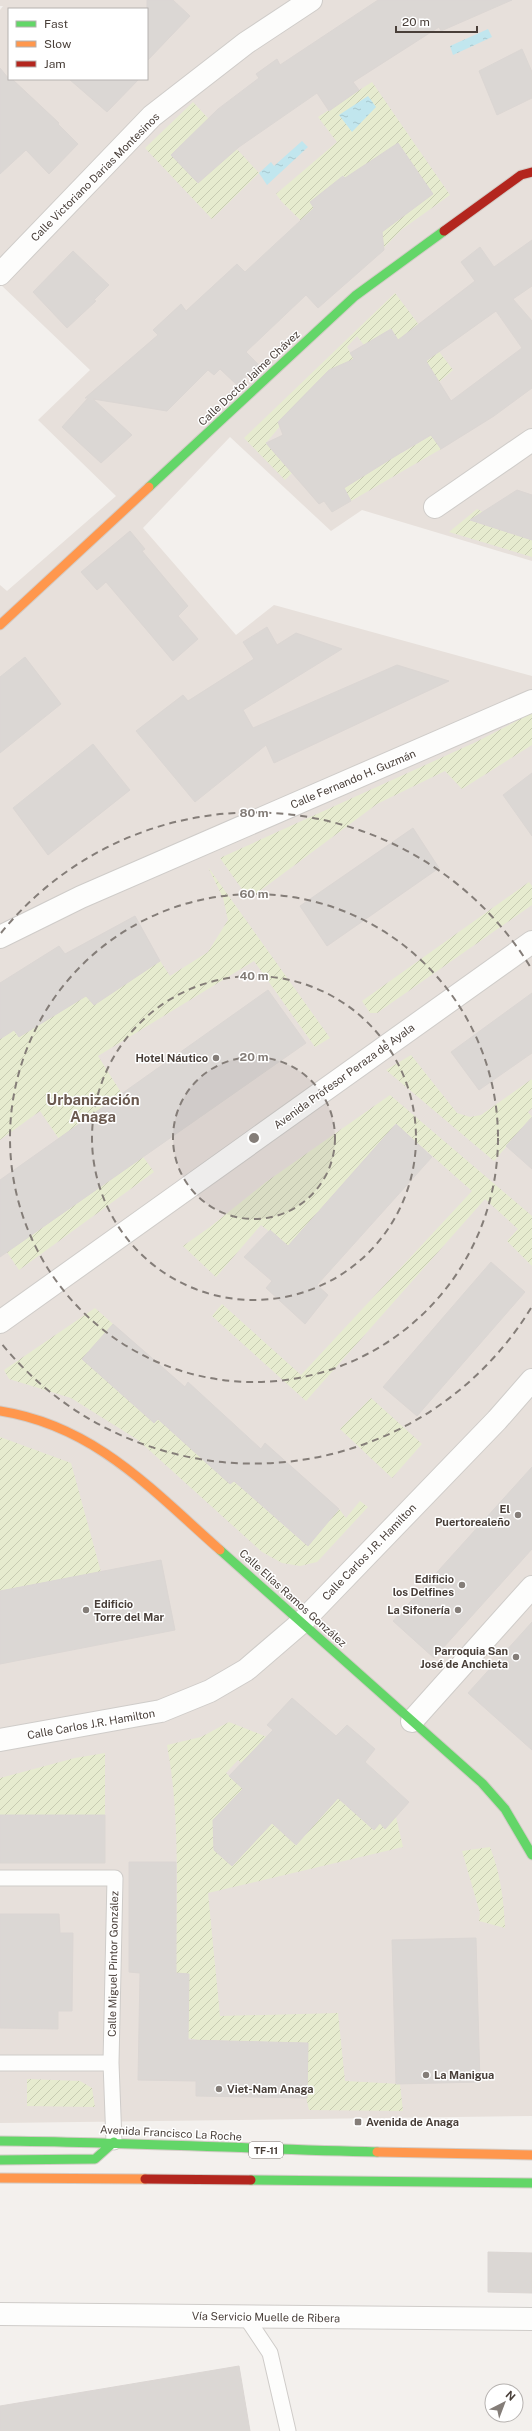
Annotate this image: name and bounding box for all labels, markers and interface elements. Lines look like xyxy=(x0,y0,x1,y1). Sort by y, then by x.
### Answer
legend xyxy=(8,8,148,80)
scale bar xyxy=(396,8,477,34)
text: 20 m xyxy=(402,15,430,29)
text: Fast xyxy=(44,17,69,31)
text: Slow xyxy=(44,37,72,51)
text: Jam xyxy=(44,57,66,71)
street label: Calle Victoriano Darias Montesinos xyxy=(28,110,162,244)
street label: Calle Doctor Jaime Chávez xyxy=(196,328,302,428)
street label: Calle Fernando H. Guzmán xyxy=(289,747,417,811)
text: 80 m xyxy=(239,806,269,820)
text: 60 m xyxy=(239,887,269,901)
text: 40 m xyxy=(239,969,269,983)
street label: Avenida Profesor Peraza de Ayala xyxy=(271,1021,417,1131)
text: 20 m xyxy=(240,1050,269,1064)
place label: Hotel Náutico xyxy=(135,1052,208,1064)
marker: Hotel Náutico xyxy=(211,1053,221,1063)
district label: Urbanización Anaga xyxy=(46,1091,140,1125)
centre of rings xyxy=(247,1131,261,1145)
street label: Calle Carlos J.R. Hamilton xyxy=(320,1501,418,1603)
place label: El Puertorealeño xyxy=(435,1503,510,1528)
marker: El Puertorealeño xyxy=(513,1510,523,1520)
street label: Calle Elías Ramos González xyxy=(237,1547,349,1649)
place label: Edificio los Delfines xyxy=(393,1573,454,1598)
marker: Edificio los Delfines xyxy=(457,1580,467,1590)
place label: Edificio Torre del Mar xyxy=(94,1598,164,1623)
place label: La Sifonería xyxy=(387,1604,450,1616)
marker: Edificio Torre del Mar xyxy=(81,1605,91,1615)
marker: La Sifonería xyxy=(453,1605,463,1615)
place label: Parroquia San José de Anchieta xyxy=(420,1645,508,1670)
marker: Parroquia San José de Anchieta xyxy=(511,1652,521,1662)
street label: Calle Carlos J.R. Hamilton xyxy=(26,1707,156,1741)
street label: Calle Miguel Pintor González xyxy=(106,1891,120,2037)
place label: La Manigua xyxy=(434,2069,494,2081)
marker: La Manigua xyxy=(421,2070,431,2080)
place label: Viet-Nam Anaga xyxy=(227,2083,313,2095)
marker: Viet-Nam Anaga xyxy=(214,2084,224,2094)
place label: Avenida de Anaga xyxy=(366,2116,459,2128)
marker: Avenida de Anaga xyxy=(353,2117,363,2127)
street label: Avenida Francisco La Roche xyxy=(100,2123,242,2143)
road number: TF-11 xyxy=(249,2142,283,2158)
street label: Vía Servicio Muelle de Ribera xyxy=(192,2310,340,2324)
north arrow xyxy=(484,2383,524,2423)
text: N xyxy=(503,2388,518,2403)

